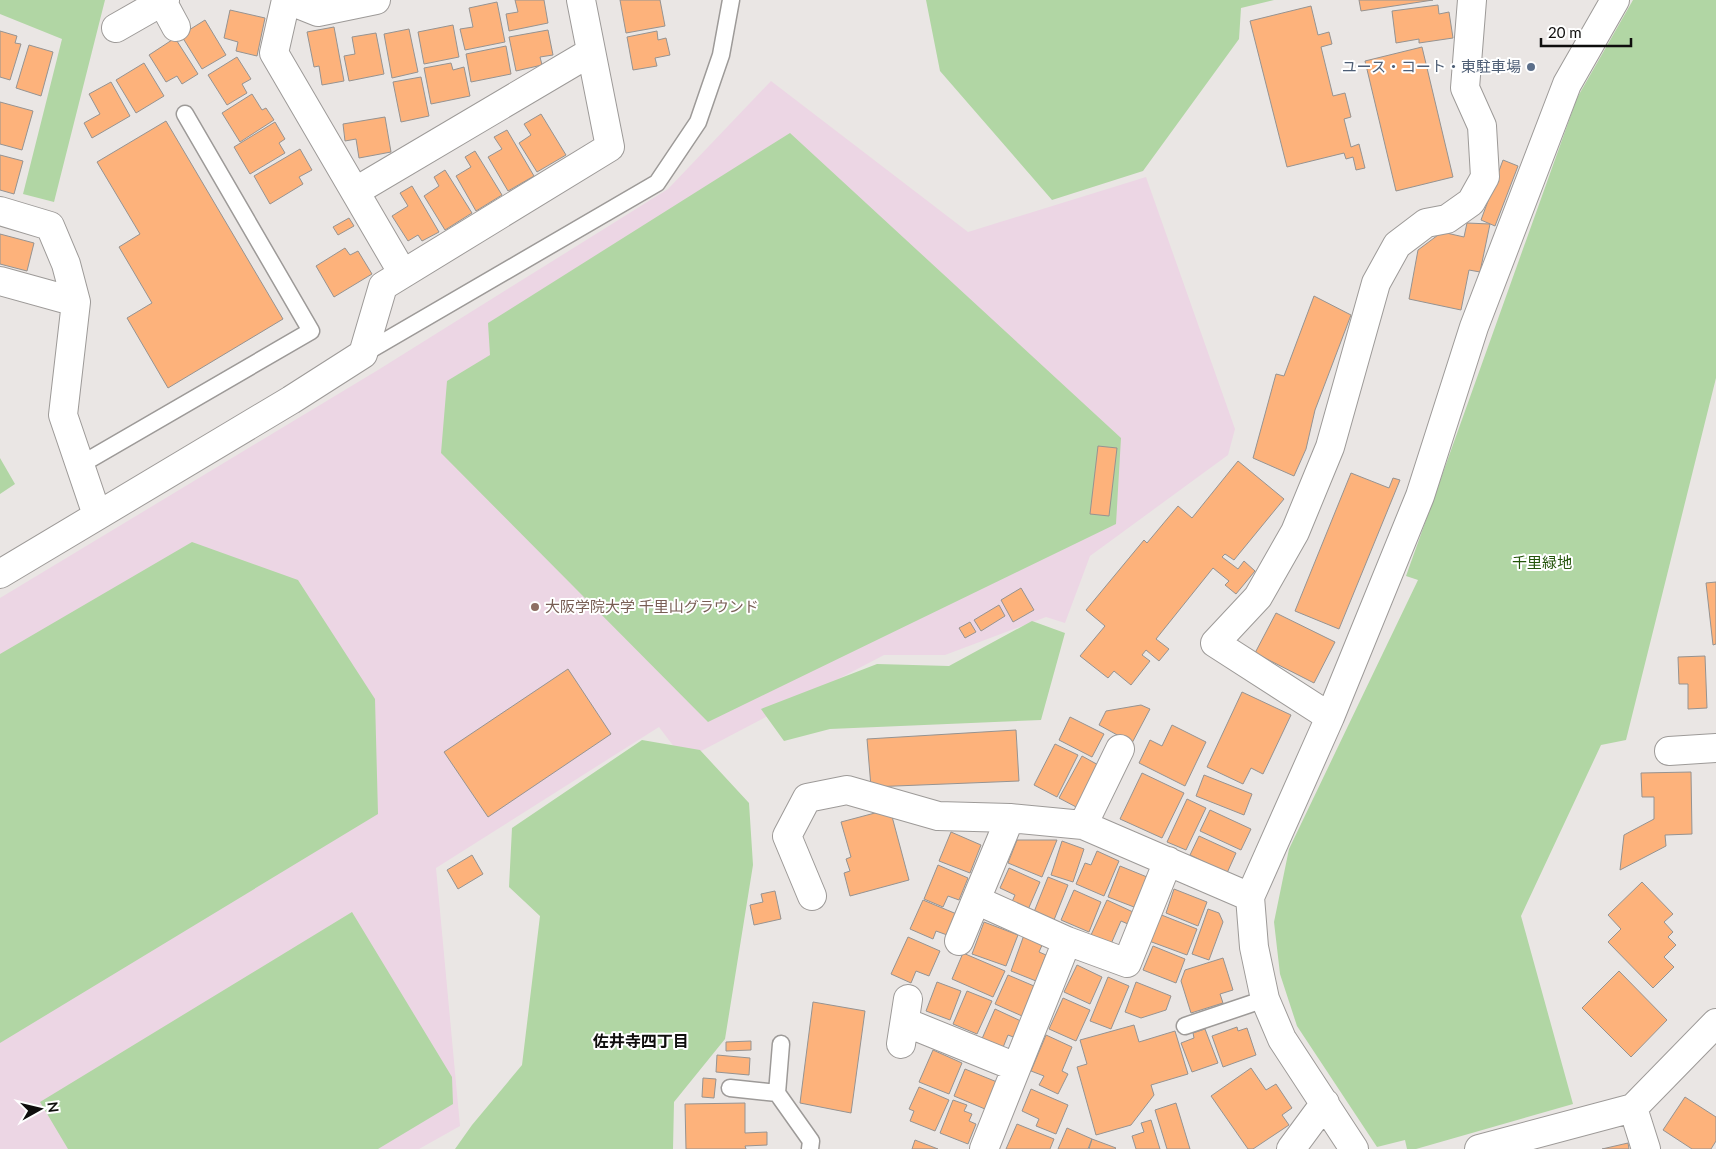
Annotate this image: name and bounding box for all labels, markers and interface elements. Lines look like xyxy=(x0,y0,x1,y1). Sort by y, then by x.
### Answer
scale bar xyxy=(1541,15,1631,47)
text: 20 m xyxy=(1548,23,1582,41)
place label: ユース・コート・東駐車場 xyxy=(1342,57,1521,75)
marker: ユース・コート・東駐車場 xyxy=(1525,61,1537,73)
park label: 千里緑地 xyxy=(1512,553,1572,571)
place label: 大阪学院大学 千里山グラウンド xyxy=(545,597,759,615)
marker: 大阪学院大学 千里山グラウンド xyxy=(529,601,541,613)
district label: 佐井寺四丁目 xyxy=(592,1031,689,1050)
north arrow xyxy=(15,1084,65,1134)
text: N xyxy=(44,1101,63,1114)

